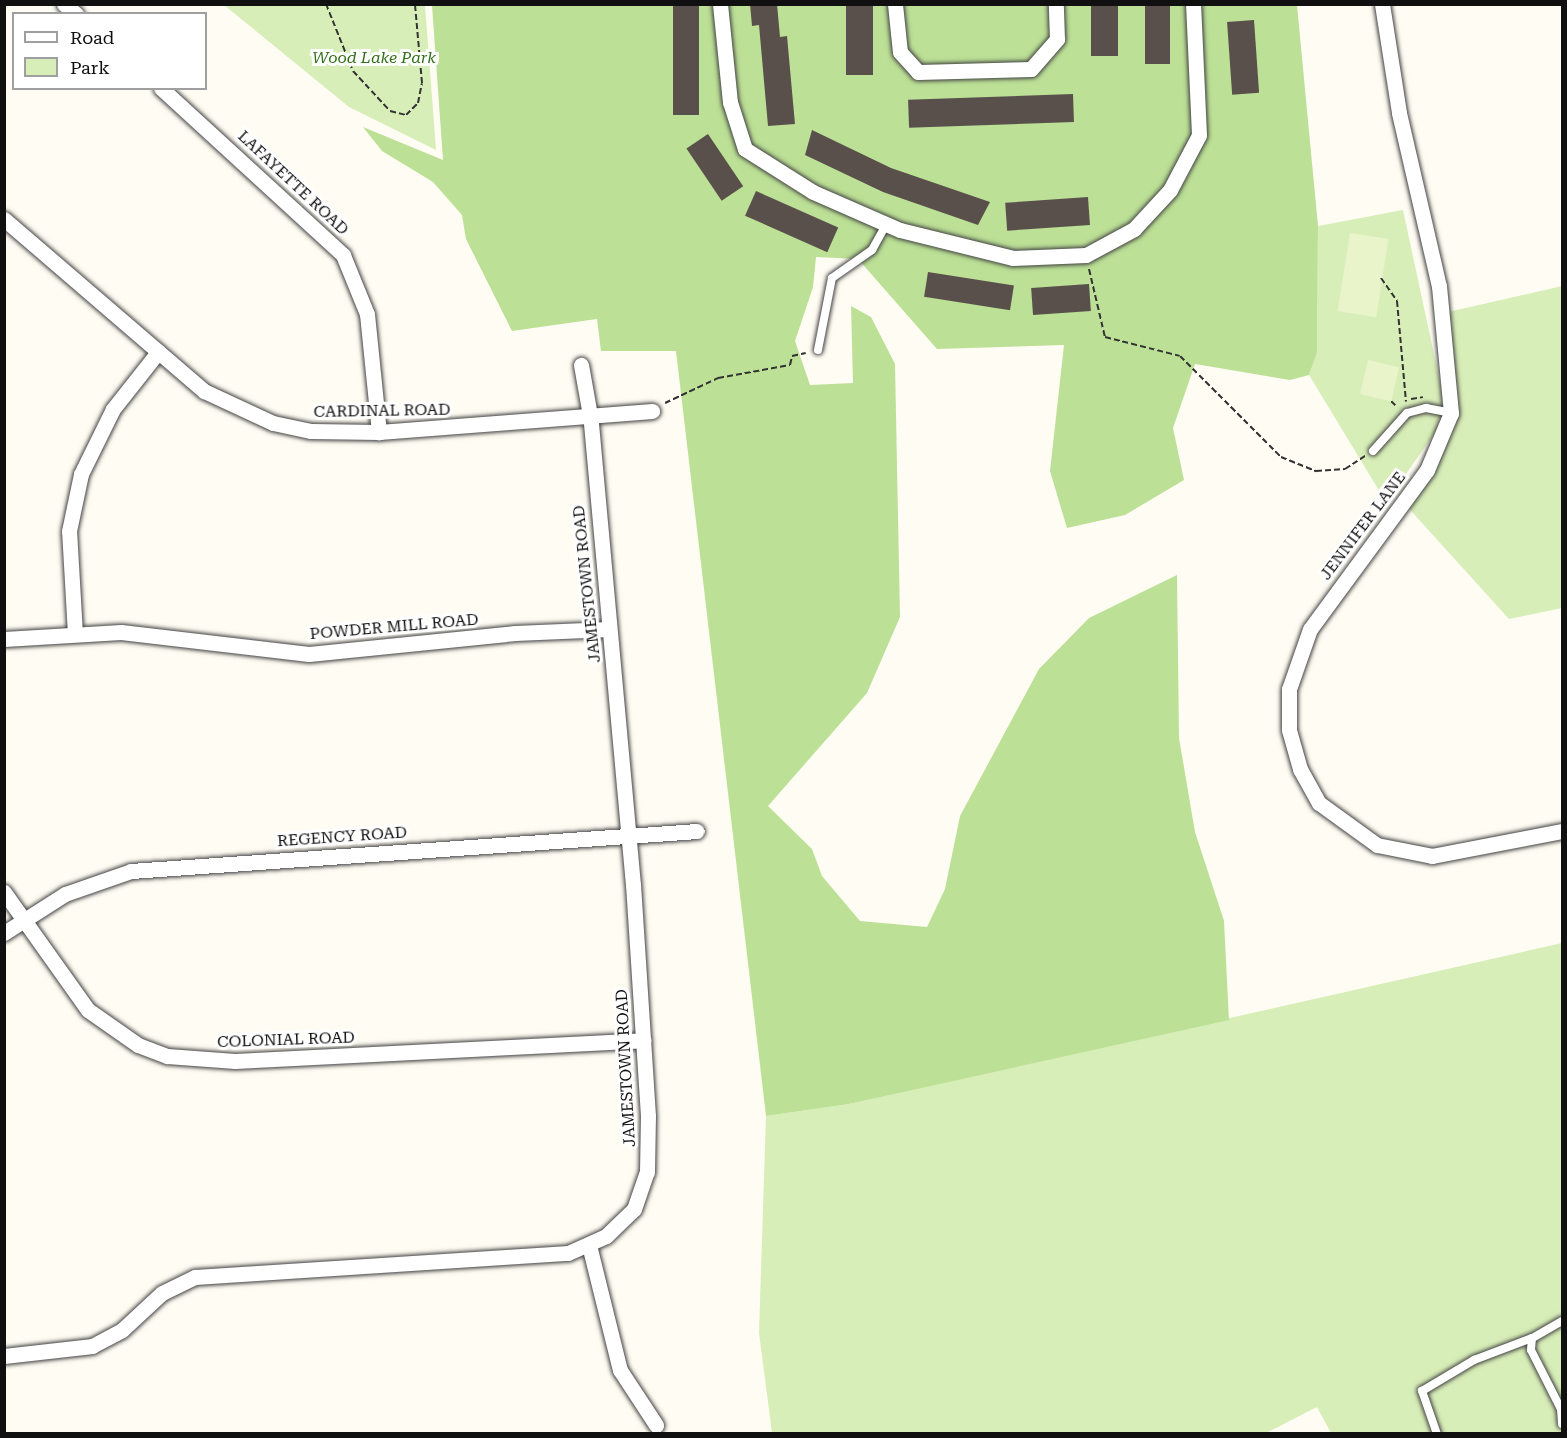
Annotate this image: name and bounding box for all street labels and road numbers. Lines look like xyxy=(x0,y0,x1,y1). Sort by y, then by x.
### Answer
street label: LAFAYETTE ROAD xyxy=(234,127,352,239)
street label: CARDINAL ROAD xyxy=(313,400,451,422)
street label: JENNIFER LANE xyxy=(1316,468,1410,584)
street label: JAMESTOWN ROAD xyxy=(569,504,605,664)
street label: POWDER MILL ROAD xyxy=(309,610,479,644)
street label: REGENCY ROAD xyxy=(276,823,408,851)
street label: JAMESTOWN ROAD xyxy=(612,989,640,1147)
street label: COLONIAL ROAD xyxy=(217,1028,355,1052)

